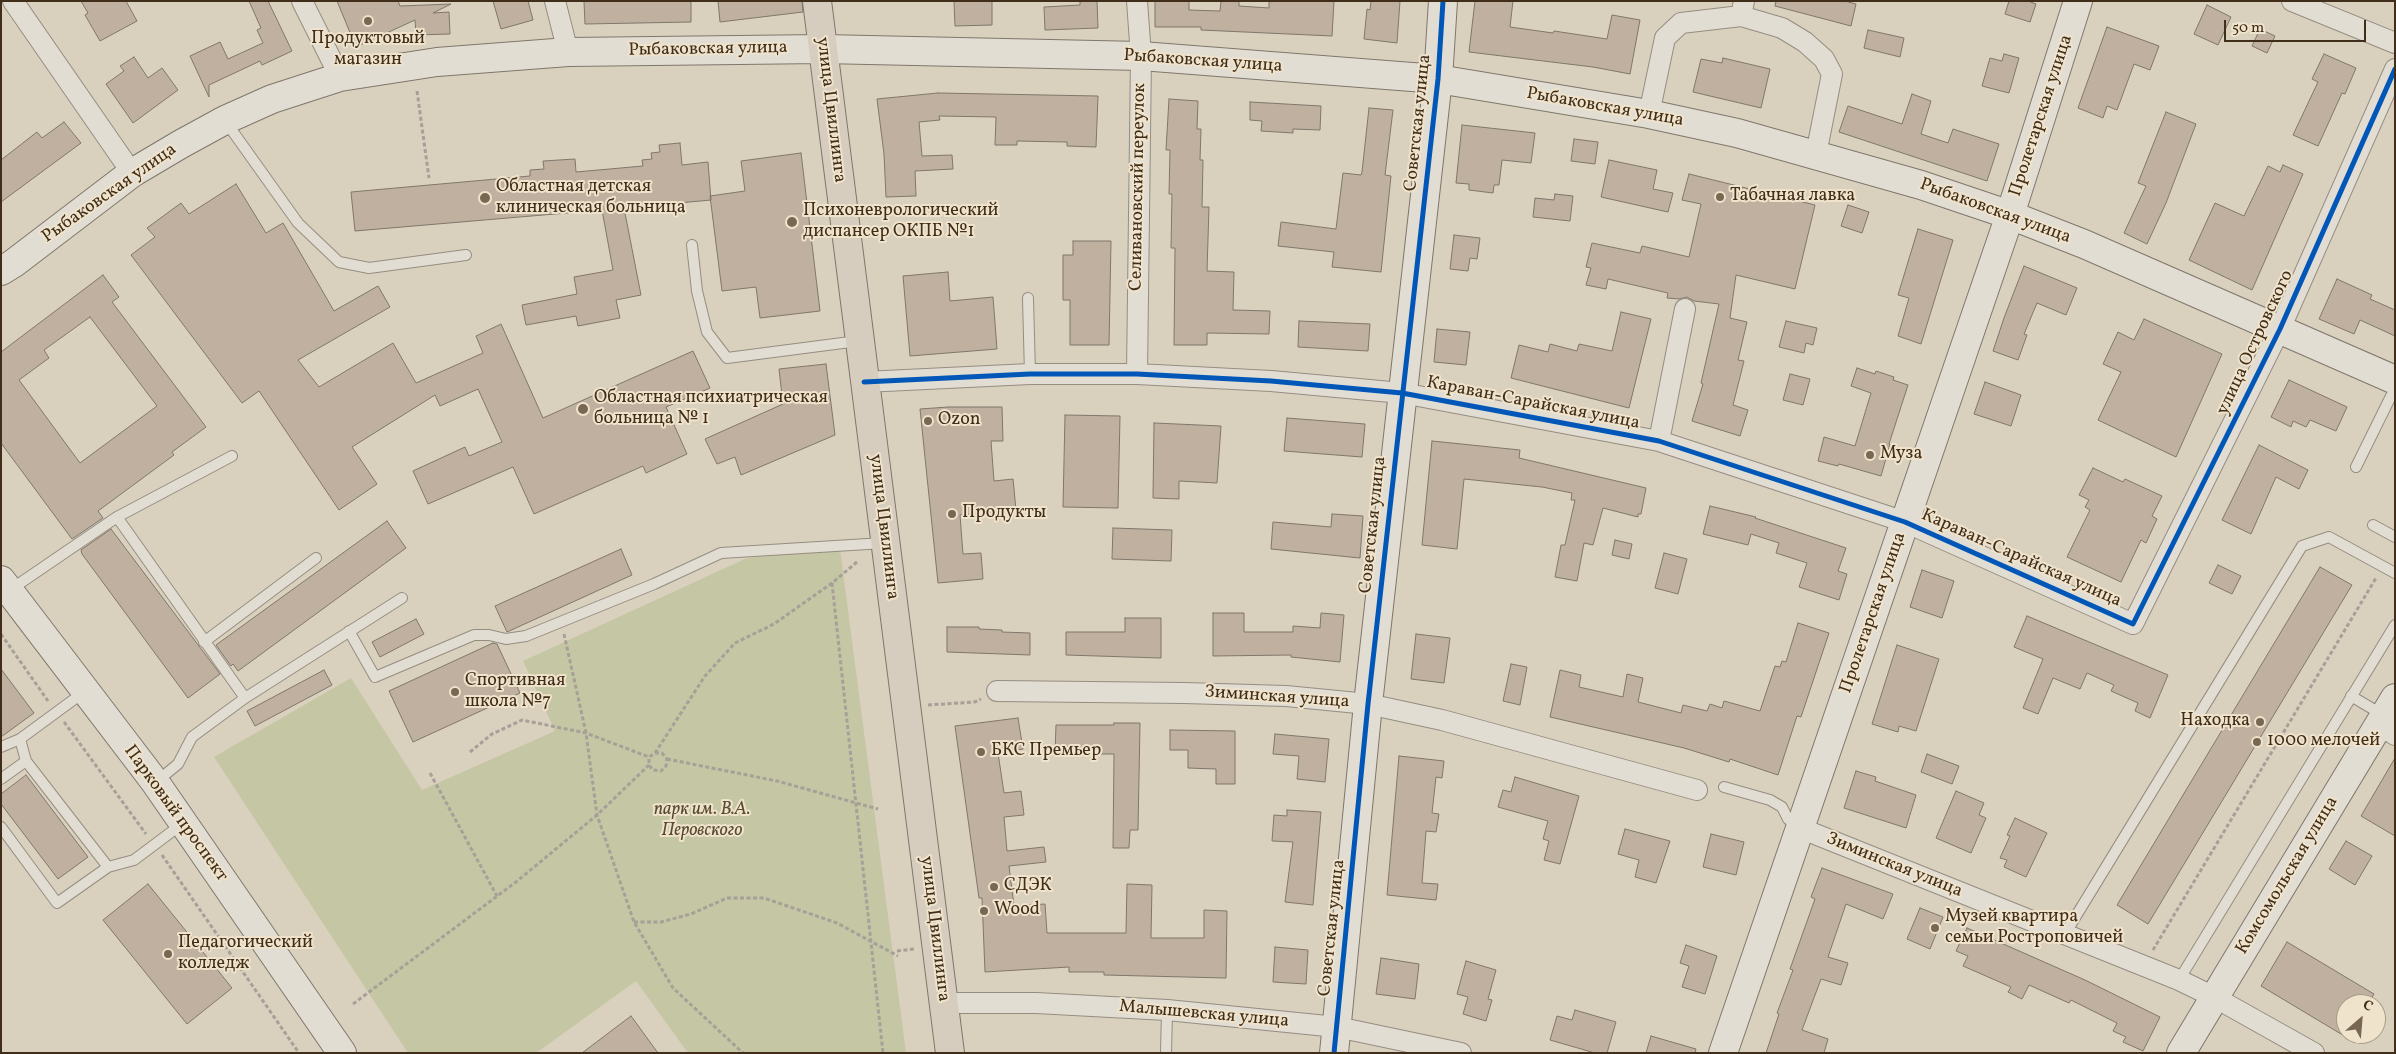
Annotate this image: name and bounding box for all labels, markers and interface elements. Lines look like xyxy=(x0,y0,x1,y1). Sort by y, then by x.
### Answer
scale bar xyxy=(2226,10,2368,42)
marker: Продуктовый магазин xyxy=(362,15,374,27)
text: 50 m xyxy=(2232,18,2264,39)
place label: Продуктовый магазин xyxy=(311,29,425,72)
street label: Пролетарская улица xyxy=(2006,32,2078,200)
street label: улица Цвиллинга xyxy=(810,36,850,184)
street label: Рыбаковская улица xyxy=(628,38,788,62)
street label: Рыбаковская улица xyxy=(1123,46,1283,78)
street label: Советская улица xyxy=(1401,53,1437,193)
street label: Селивановский переулок xyxy=(1126,83,1152,291)
street label: Рыбаковская улица xyxy=(1525,84,1685,132)
street label: Рыбаковская улица xyxy=(39,139,181,249)
street label: Рыбаковская улица xyxy=(1916,175,2074,249)
place label: Областная детская клиническая больница xyxy=(496,177,686,220)
place label: Табачная лавка xyxy=(1730,186,1855,208)
marker: Областная детская клиническая больница xyxy=(478,191,492,205)
marker: Табачная лавка xyxy=(1714,191,1726,203)
place label: Психоневрологический диспансер ОКПБ №1 xyxy=(803,201,998,243)
marker: Психоневрологический диспансер ОКПБ №1 xyxy=(785,215,799,229)
street label: улица Островского xyxy=(2213,267,2299,419)
street label: Караван-Сарайская улица xyxy=(1424,373,1642,435)
place label: Областная психиатрическая больница № 1 xyxy=(594,388,828,430)
marker: Областная психиатрическая больница № 1 xyxy=(576,402,590,416)
place label: Ozon xyxy=(938,410,980,432)
marker: Ozon xyxy=(922,415,934,427)
place label: Муза xyxy=(1880,444,1922,466)
marker: Муза xyxy=(1864,449,1876,461)
street label: улица Цвиллинга xyxy=(863,453,903,601)
street label: Советская улица xyxy=(1356,455,1392,595)
place label: Продукты xyxy=(962,503,1046,525)
street label: Караван-Сарайская улица xyxy=(1918,505,2124,613)
marker: Продукты xyxy=(946,508,958,520)
street label: Пролетарская улица xyxy=(1836,530,1912,696)
place label: Спортивная школа №7 xyxy=(465,671,565,714)
street label: Зиминская улица xyxy=(1204,682,1350,714)
marker: Спортивная школа №7 xyxy=(449,686,461,698)
place label: Находка xyxy=(2180,711,2250,733)
marker: Находка xyxy=(2254,716,2266,728)
place label: 1000 мелочей xyxy=(2267,731,2380,753)
marker: 1000 мелочей xyxy=(2251,736,2263,748)
place label: БКС Премьер xyxy=(991,741,1101,763)
street label: Парковый проспект xyxy=(118,742,232,886)
marker: БКС Премьер xyxy=(975,746,987,758)
street label: Комсомольская улица xyxy=(2232,793,2344,959)
park label: парк им. В.А. Перовского xyxy=(654,800,750,842)
street label: Зиминская улица xyxy=(1823,829,1965,903)
street label: улица Цвиллинга xyxy=(914,855,954,1003)
street label: Советская улица xyxy=(1315,858,1351,998)
place label: СДЭК xyxy=(1004,876,1052,898)
marker: СДЭК xyxy=(988,881,1000,893)
place label: Wood xyxy=(994,900,1040,922)
marker: Wood xyxy=(978,905,990,917)
place label: Музей квартира семьи Ростроповичей xyxy=(1945,907,2123,950)
marker: Музей квартира семьи Ростроповичей xyxy=(1929,922,1941,934)
place label: Педагогический колледж xyxy=(178,933,313,976)
marker: Педагогический колледж xyxy=(162,948,174,960)
north arrow xyxy=(2336,994,2386,1044)
text: С xyxy=(2359,996,2376,1017)
street label: Малышевская улица xyxy=(1118,997,1290,1033)

